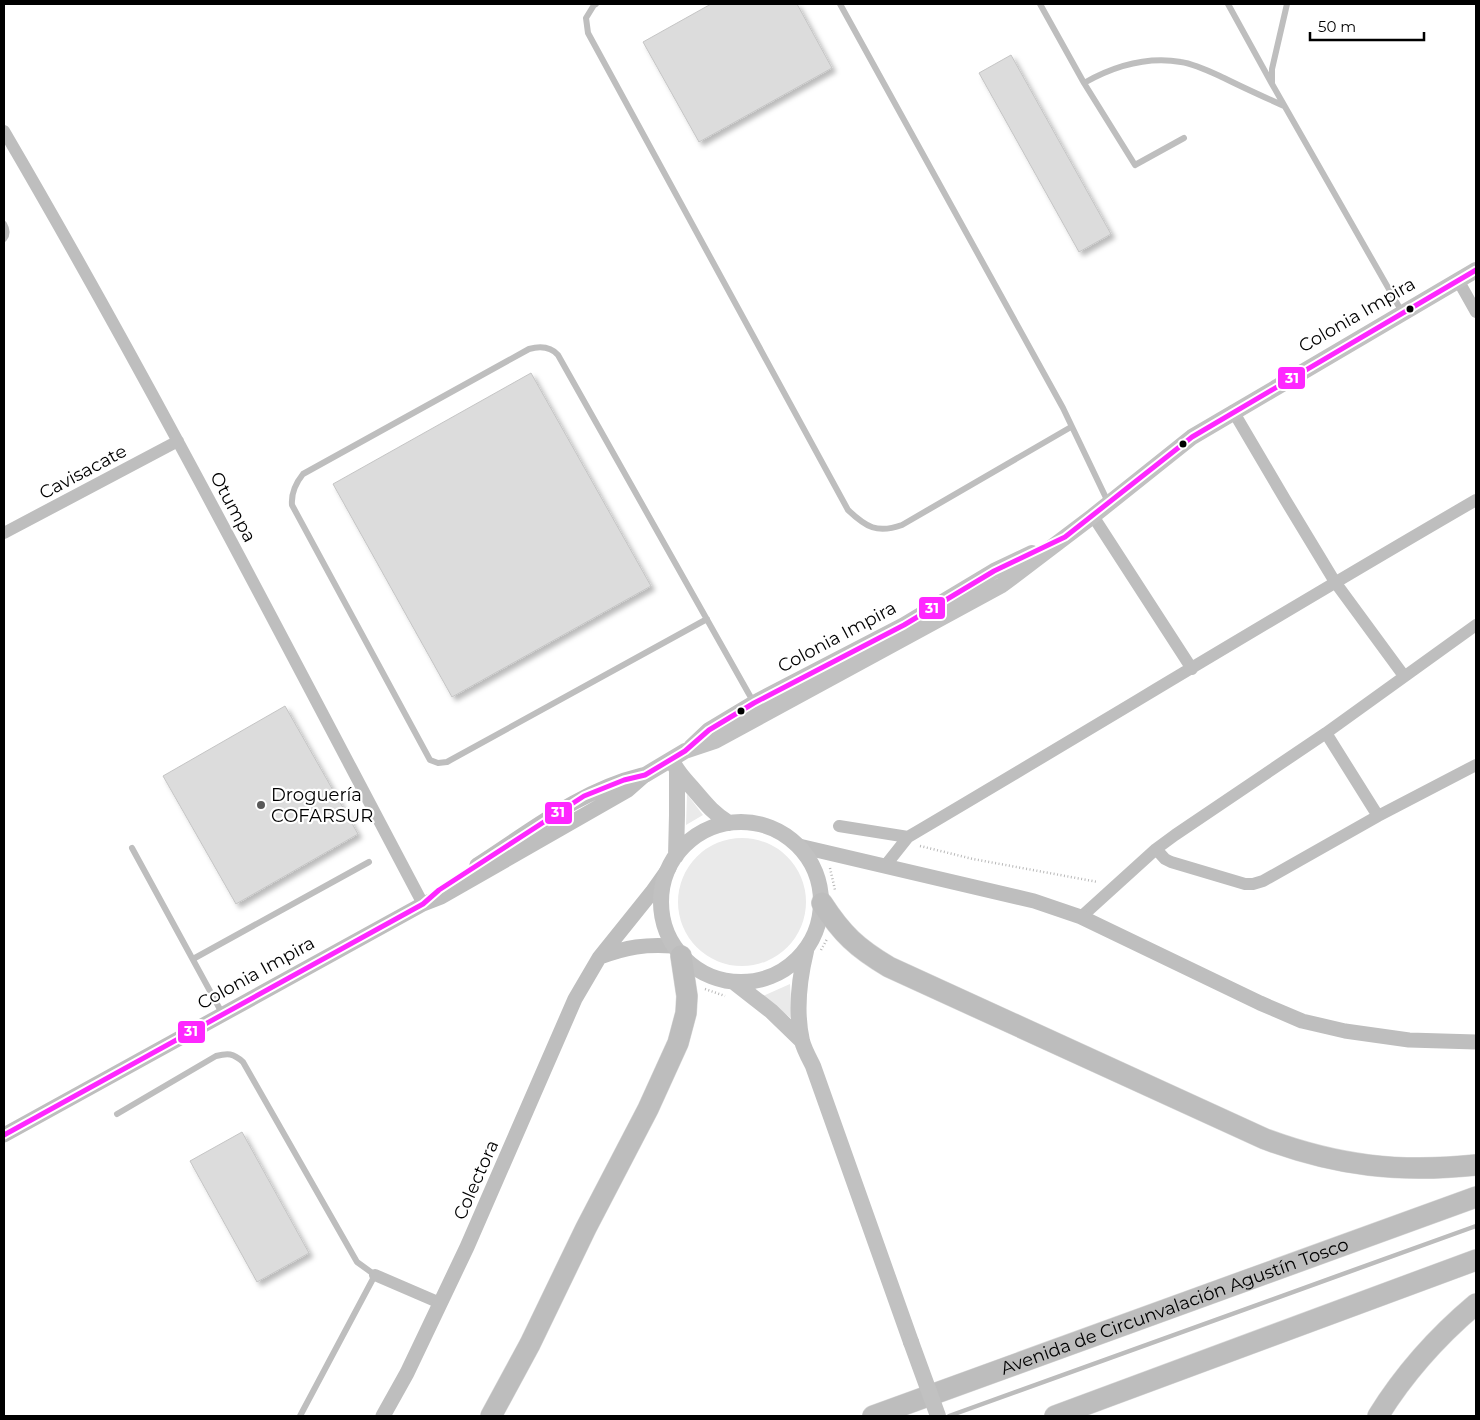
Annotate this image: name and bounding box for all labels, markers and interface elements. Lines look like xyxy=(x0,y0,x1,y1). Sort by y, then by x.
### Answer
scale bar xyxy=(1310,10,1424,42)
text: 50 m xyxy=(1318,17,1356,36)
street label: Colonia Impira xyxy=(1295,273,1419,357)
unlabelled marker xyxy=(1405,304,1415,314)
line badge: 31 xyxy=(1277,366,1306,390)
text: 31 xyxy=(1284,369,1299,387)
unlabelled marker xyxy=(1178,439,1188,449)
street label: Cavisacate xyxy=(36,440,131,504)
street label: Otumpa xyxy=(205,468,261,546)
line badge: 31 xyxy=(918,596,946,620)
street label: Colonia Impira xyxy=(774,597,900,677)
text: 31 xyxy=(924,599,939,617)
unlabelled marker xyxy=(736,706,746,716)
place label: Droguería COFARSUR xyxy=(271,784,373,827)
marker: Droguería COFARSUR xyxy=(255,799,267,811)
line badge: 31 xyxy=(544,801,573,825)
text: 31 xyxy=(550,803,565,821)
street label: Colonia Impira xyxy=(193,932,319,1014)
line badge: 31 xyxy=(177,1020,206,1044)
text: 31 xyxy=(183,1022,198,1040)
street label: Colectora xyxy=(449,1137,503,1223)
street label: Avenida de Circunvalación Agustín Tosco xyxy=(998,1233,1352,1380)

